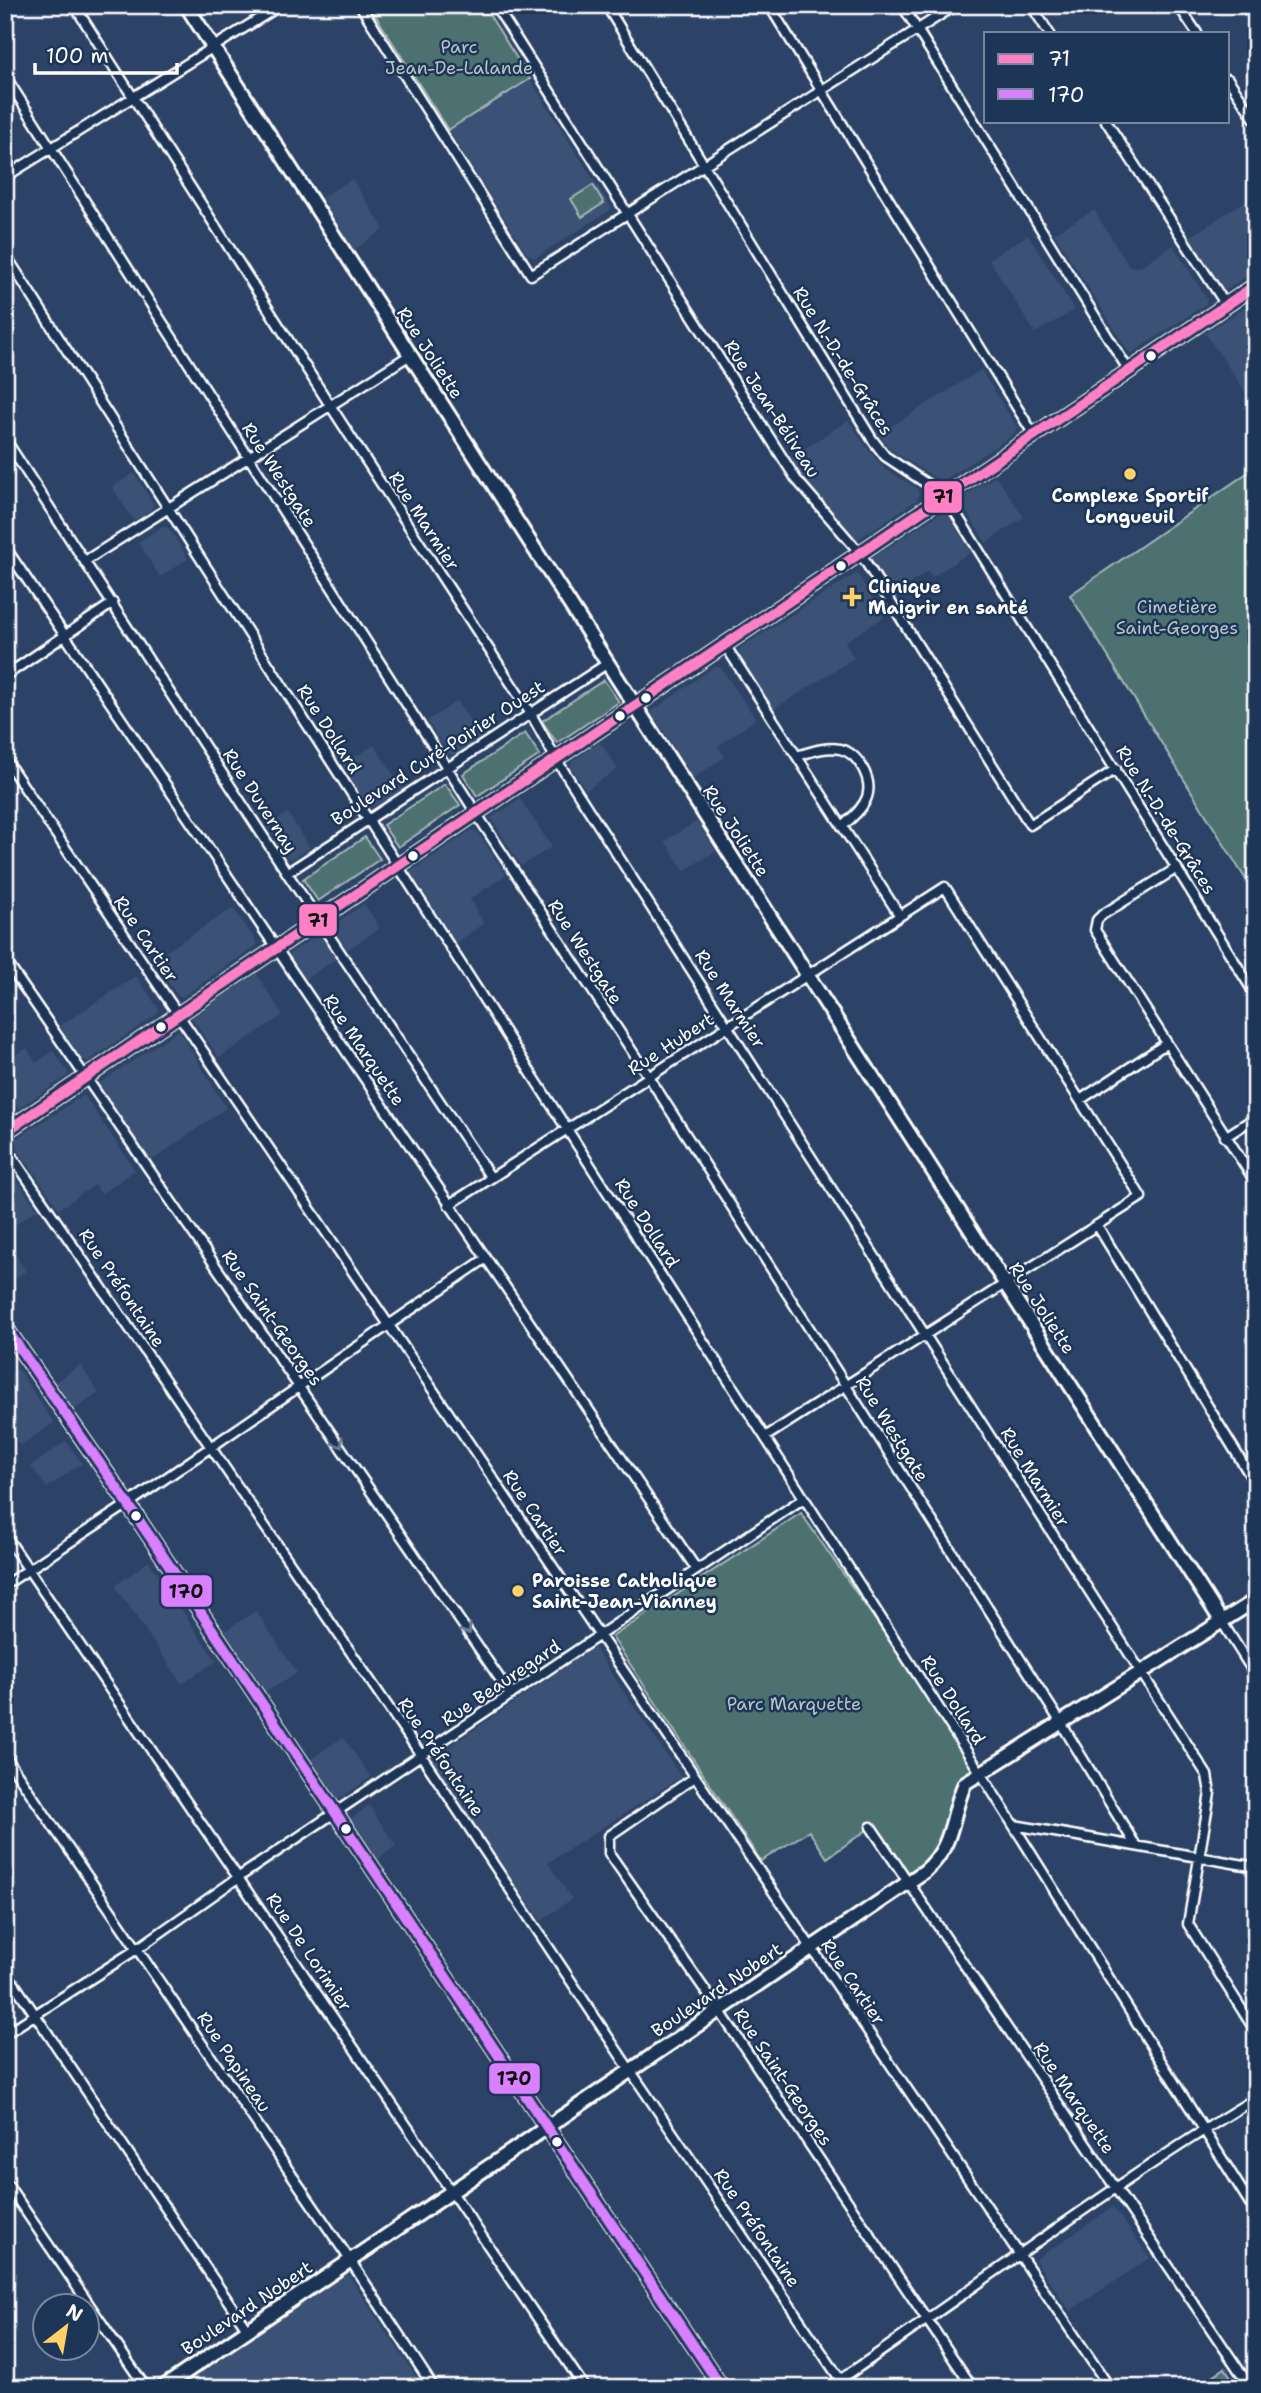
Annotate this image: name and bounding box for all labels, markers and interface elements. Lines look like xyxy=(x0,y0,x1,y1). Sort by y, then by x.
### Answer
scale bar xyxy=(35,32,177,76)
legend xyxy=(984,32,1230,122)
park label: Parc Jean-De-Lalande xyxy=(385,35,533,80)
text: 100 m xyxy=(46,42,109,70)
text: 71 xyxy=(1048,45,1070,73)
text: 170 xyxy=(1048,81,1085,109)
street label: Rue N.-D.-de-Grâces xyxy=(787,282,899,440)
street label: Rue Joliette xyxy=(391,302,469,404)
street label: Rue Jean-Béliveau xyxy=(718,335,826,483)
unlabelled marker xyxy=(1144,349,1158,363)
street label: Rue Westgate xyxy=(236,418,322,532)
marker: Complexe Sportif Longueuil xyxy=(1122,466,1138,482)
street label: Rue Marmier xyxy=(383,467,465,575)
line badge: 71 xyxy=(923,480,963,514)
text: 71 xyxy=(932,484,954,509)
place label: Complexe Sportif Longueuil xyxy=(1051,484,1209,529)
unlabelled marker xyxy=(834,559,848,573)
place label: Clinique Maigrir en santé xyxy=(868,575,1028,620)
marker: Clinique Maigrir en santé xyxy=(842,587,862,607)
park label: Cimetière Saint-Georges xyxy=(1116,595,1238,640)
street label: Boulevard Curé-Poirier Ouest xyxy=(327,675,550,831)
street label: Rue Dollard xyxy=(291,680,367,778)
unlabelled marker xyxy=(639,691,653,705)
unlabelled marker xyxy=(613,709,627,723)
street label: Rue N.-D.-de-Grâces xyxy=(1110,741,1222,899)
street label: Rue Duvernay xyxy=(217,744,303,858)
street label: Rue Joliette xyxy=(697,780,775,882)
unlabelled marker xyxy=(406,849,420,863)
street label: Rue Cartier xyxy=(108,891,184,987)
street label: Rue Westgate xyxy=(542,895,628,1009)
line badge: 71 xyxy=(298,903,338,937)
text: 71 xyxy=(307,908,329,933)
street label: Rue Marmier xyxy=(689,945,771,1053)
street label: Rue Marquette xyxy=(318,989,410,1111)
street label: Rue Hubert xyxy=(623,1007,719,1081)
unlabelled marker xyxy=(154,1020,168,1034)
street label: Rue Dollard xyxy=(609,1174,685,1272)
street label: Rue Préfontaine xyxy=(73,1224,171,1352)
street label: Rue Saint-Georges xyxy=(216,1245,328,1391)
street label: Rue Joliette xyxy=(1003,1257,1081,1359)
street label: Rue Westgate xyxy=(850,1372,934,1486)
street label: Rue Marmier xyxy=(995,1423,1075,1531)
one-way arrow xyxy=(331,1435,344,1448)
street label: Rue Cartier xyxy=(497,1465,573,1561)
unlabelled marker xyxy=(129,1509,143,1523)
place label: Paroisse Catholique Saint-Jean-Vianney xyxy=(532,1569,717,1614)
line badge: 170 xyxy=(160,1574,213,1608)
text: 170 xyxy=(169,1579,203,1604)
marker: Paroisse Catholique Saint-Jean-Vianney xyxy=(510,1583,526,1599)
one-way arrow xyxy=(459,1623,472,1636)
street label: Rue Beauregard xyxy=(437,1634,565,1732)
street label: Rue Dollard xyxy=(915,1651,991,1749)
park label: Parc Marquette xyxy=(727,1692,861,1716)
street label: Rue Préfontaine xyxy=(392,1693,490,1821)
unlabelled marker xyxy=(339,1822,353,1836)
street label: Rue De Lorimier xyxy=(260,1888,358,2016)
street label: Rue Cartier xyxy=(815,1934,891,2030)
street label: Boulevard Nobert xyxy=(647,1937,787,2043)
street label: Rue Saint-Georges xyxy=(728,2004,838,2150)
street label: Rue Papineau xyxy=(192,2007,276,2117)
street label: Rue Marquette xyxy=(1028,2037,1120,2159)
line badge: 170 xyxy=(488,2062,541,2095)
text: 170 xyxy=(497,2066,531,2091)
unlabelled marker xyxy=(550,2135,564,2149)
street label: Rue Préfontaine xyxy=(708,2164,806,2292)
street label: Boulevard Nobert xyxy=(177,2255,317,2361)
north arrow xyxy=(32,2292,102,2362)
text: N xyxy=(62,2298,87,2327)

